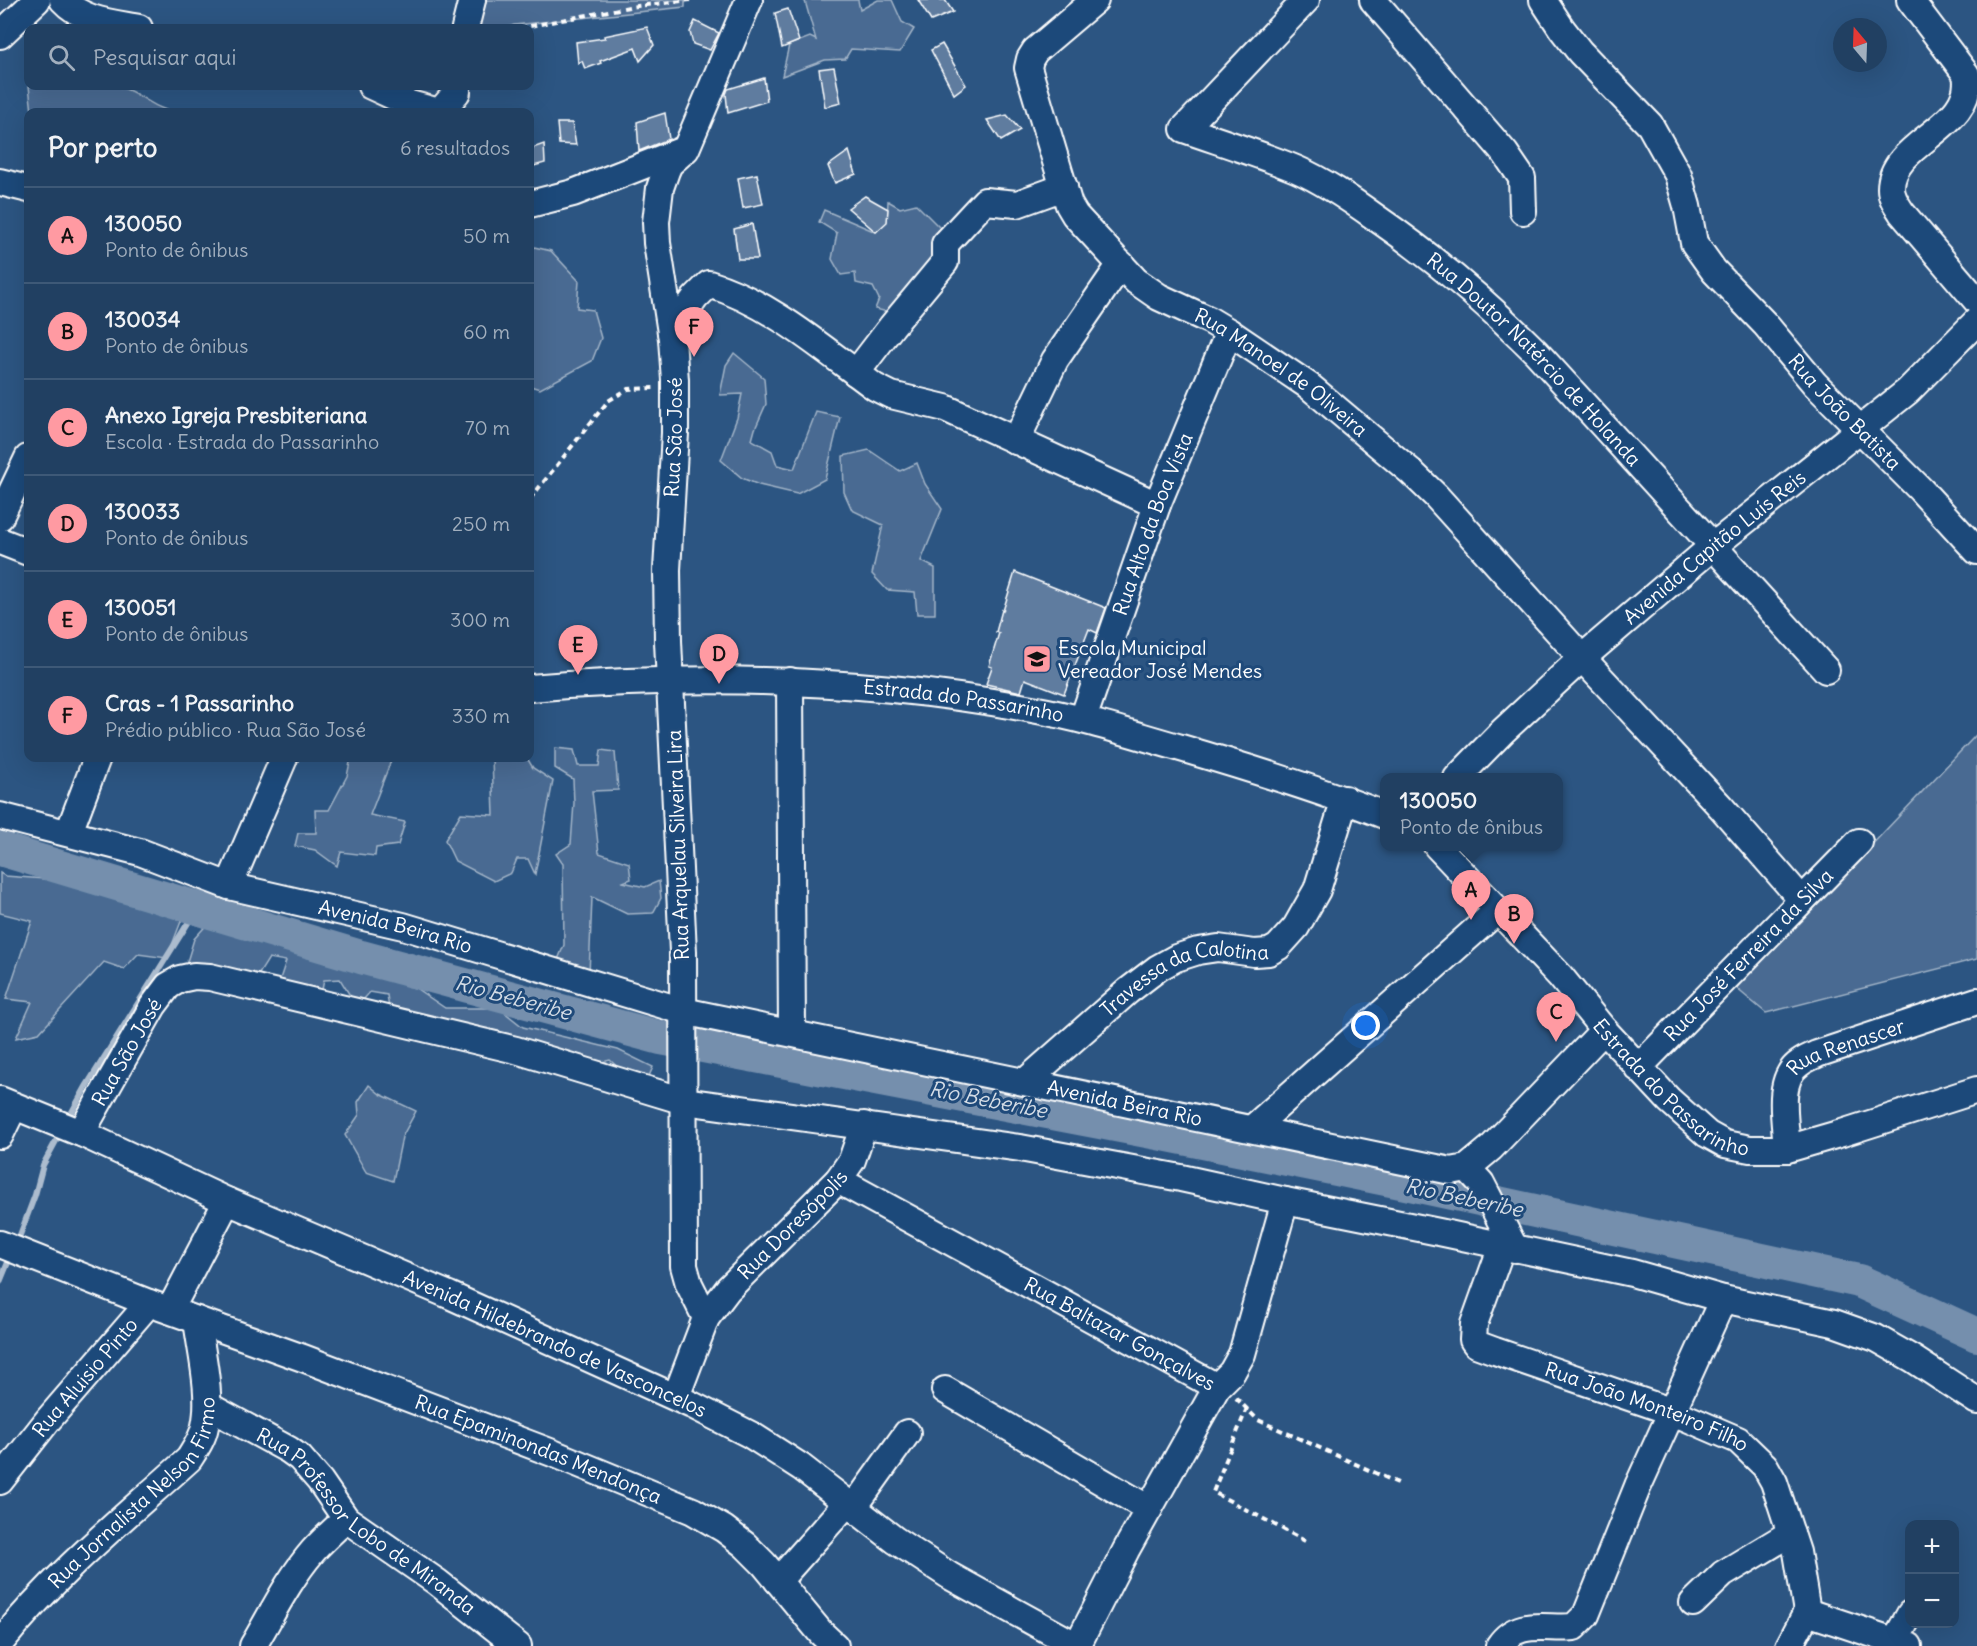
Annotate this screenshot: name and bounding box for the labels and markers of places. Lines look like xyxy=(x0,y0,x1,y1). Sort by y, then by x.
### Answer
pin: F xyxy=(674,308,714,357)
pin: E xyxy=(558,626,598,675)
pin: D xyxy=(700,634,738,684)
place label: Escola Municipal Vereador José Mendes xyxy=(1058,635,1262,683)
school or university icon: Escola Municipal Vereador José Mendes xyxy=(1021,643,1053,675)
pin: A xyxy=(1452,870,1490,920)
pin: B xyxy=(1494,894,1534,944)
pin: C xyxy=(1536,992,1576,1042)

